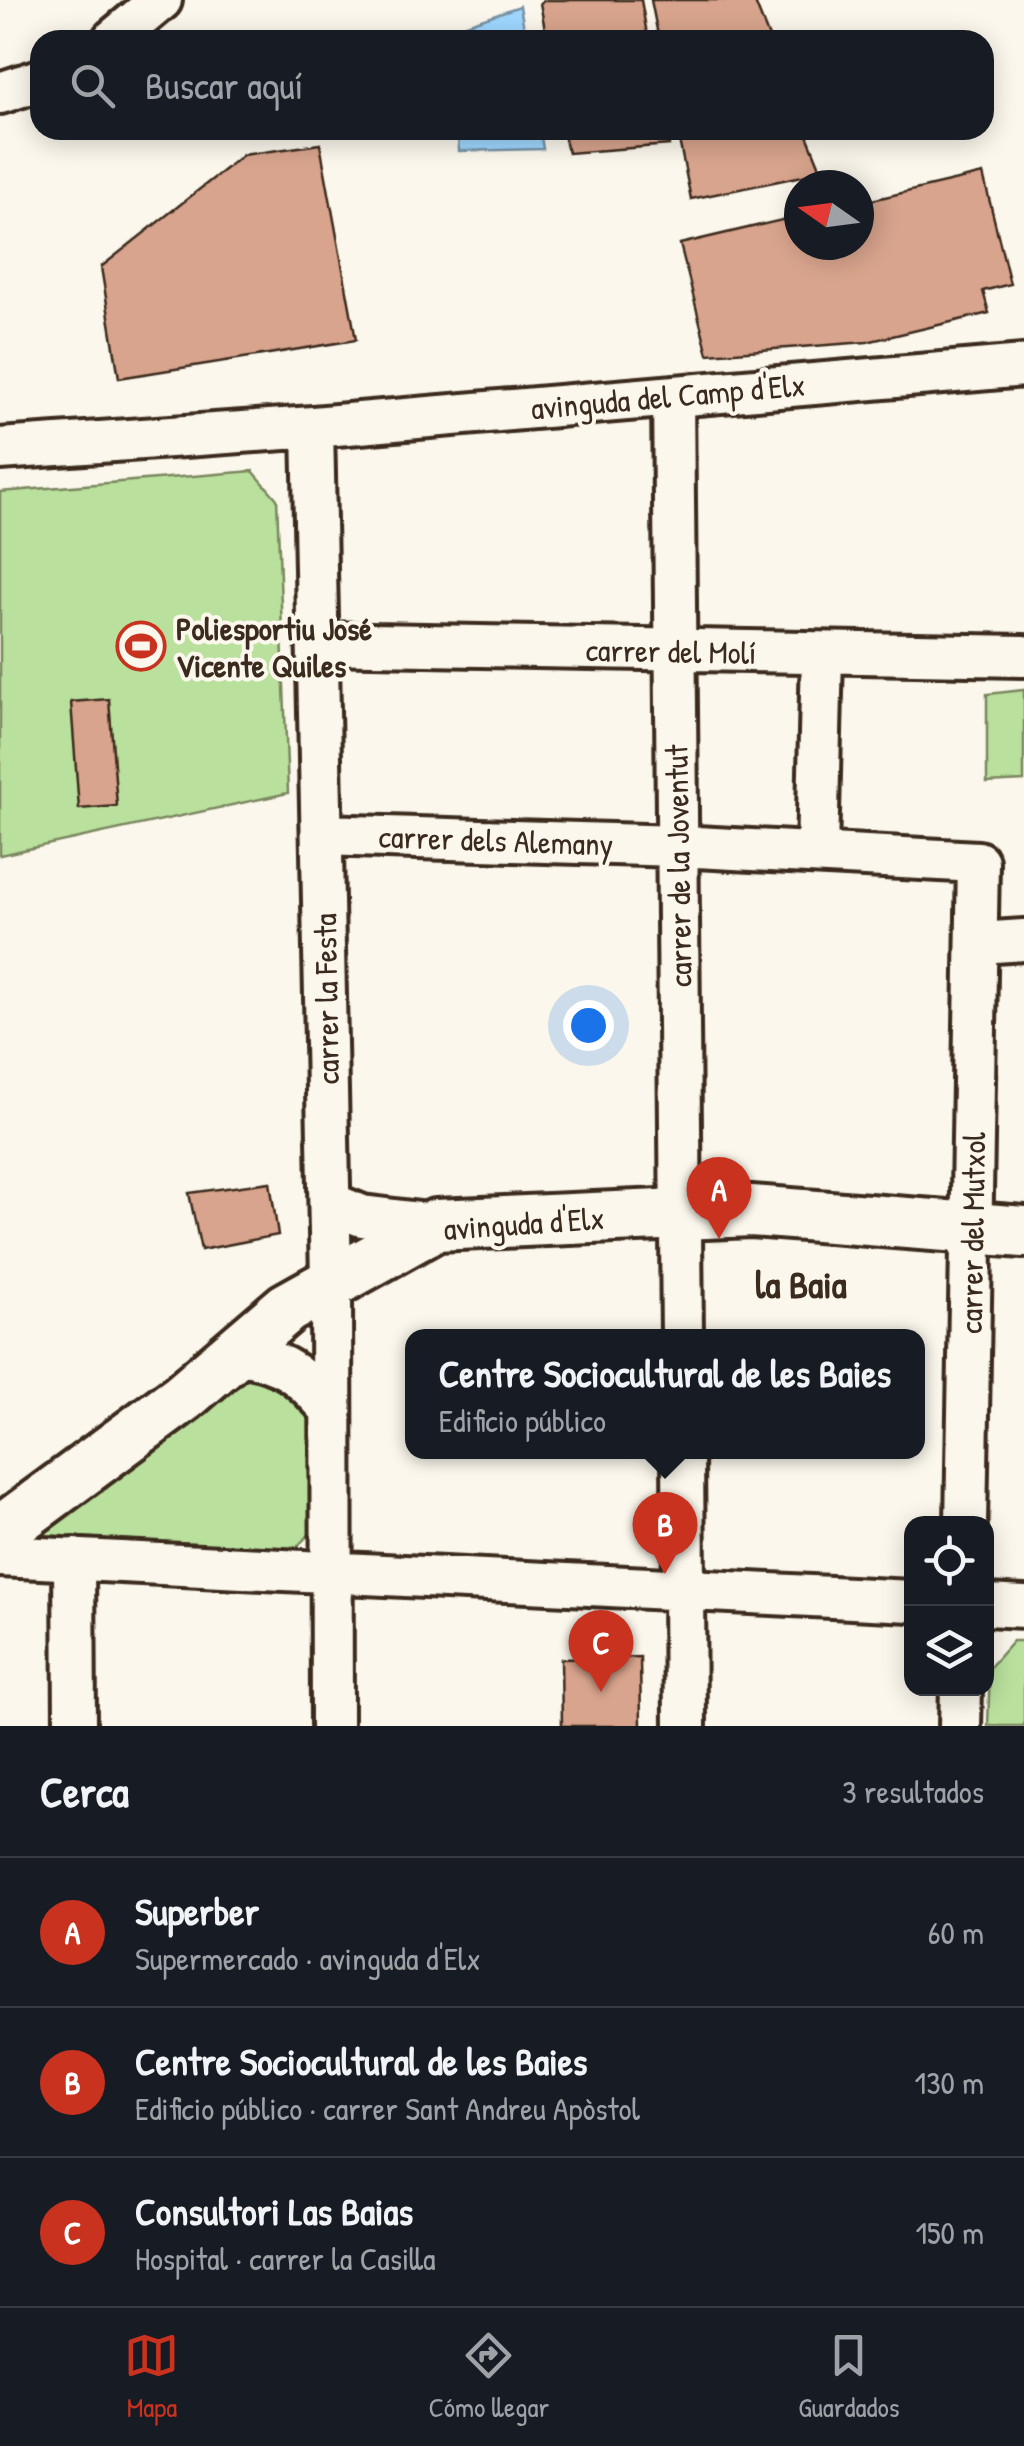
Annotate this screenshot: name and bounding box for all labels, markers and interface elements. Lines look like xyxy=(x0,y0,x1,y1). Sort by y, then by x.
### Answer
search box xyxy=(30,30,994,140)
icon: search xyxy=(65,58,120,113)
text: Buscar aquí xyxy=(145,59,303,111)
north arrow xyxy=(784,170,874,260)
street label: avinguda del Camp d'Elx xyxy=(529,363,807,429)
place label: Poliesportiu José Vicente Quiles xyxy=(176,607,372,687)
sports icon: Poliesportiu José Vicente Quiles xyxy=(115,620,167,672)
street label: carrer del Molí xyxy=(585,628,757,674)
street label: carrer de la Joventut xyxy=(654,743,702,988)
street label: carrer dels Alemany xyxy=(378,814,614,866)
street label: carrer la Festa xyxy=(303,913,349,1085)
your location xyxy=(563,1000,614,1051)
street label: carrer del Mutxol xyxy=(949,1131,995,1334)
pin: A xyxy=(686,1156,752,1239)
street label: avinguda d'Elx xyxy=(442,1196,606,1250)
district label: la Baia xyxy=(755,1258,847,1310)
popup xyxy=(405,1329,925,1459)
text: Centre Sociocultural de les Baies xyxy=(439,1347,891,1399)
text: Edificio público xyxy=(439,1399,606,1442)
pin: B xyxy=(632,1492,698,1574)
map controls xyxy=(904,1516,994,1696)
button: locate xyxy=(904,1516,994,1606)
button: layers xyxy=(904,1606,994,1696)
pin: C xyxy=(568,1610,634,1692)
text: Cerca xyxy=(40,1763,129,1820)
text: 3 resultados xyxy=(842,1770,984,1813)
text: Superber xyxy=(135,1885,259,1937)
text: A xyxy=(65,1911,80,1954)
text: 60 m xyxy=(928,1911,984,1954)
text: Supermercado · avinguda d'Elx xyxy=(135,1937,481,1980)
text: Centre Sociocultural de les Baies xyxy=(135,2035,587,2087)
text: B xyxy=(64,2061,81,2104)
text: 130 m xyxy=(915,2061,984,2104)
text: Edificio público · carrer Sant Andreu Apòstol xyxy=(135,2087,640,2130)
text: Consultori Las Baias xyxy=(135,2185,413,2237)
text: C xyxy=(64,2211,81,2254)
text: 150 m xyxy=(915,2211,984,2254)
text: Hospital · carrer la Casilla xyxy=(135,2237,436,2280)
tab: Mapa xyxy=(124,2328,179,2426)
tab: Cómo llegar xyxy=(428,2328,549,2426)
tab: Guardados xyxy=(798,2328,899,2426)

